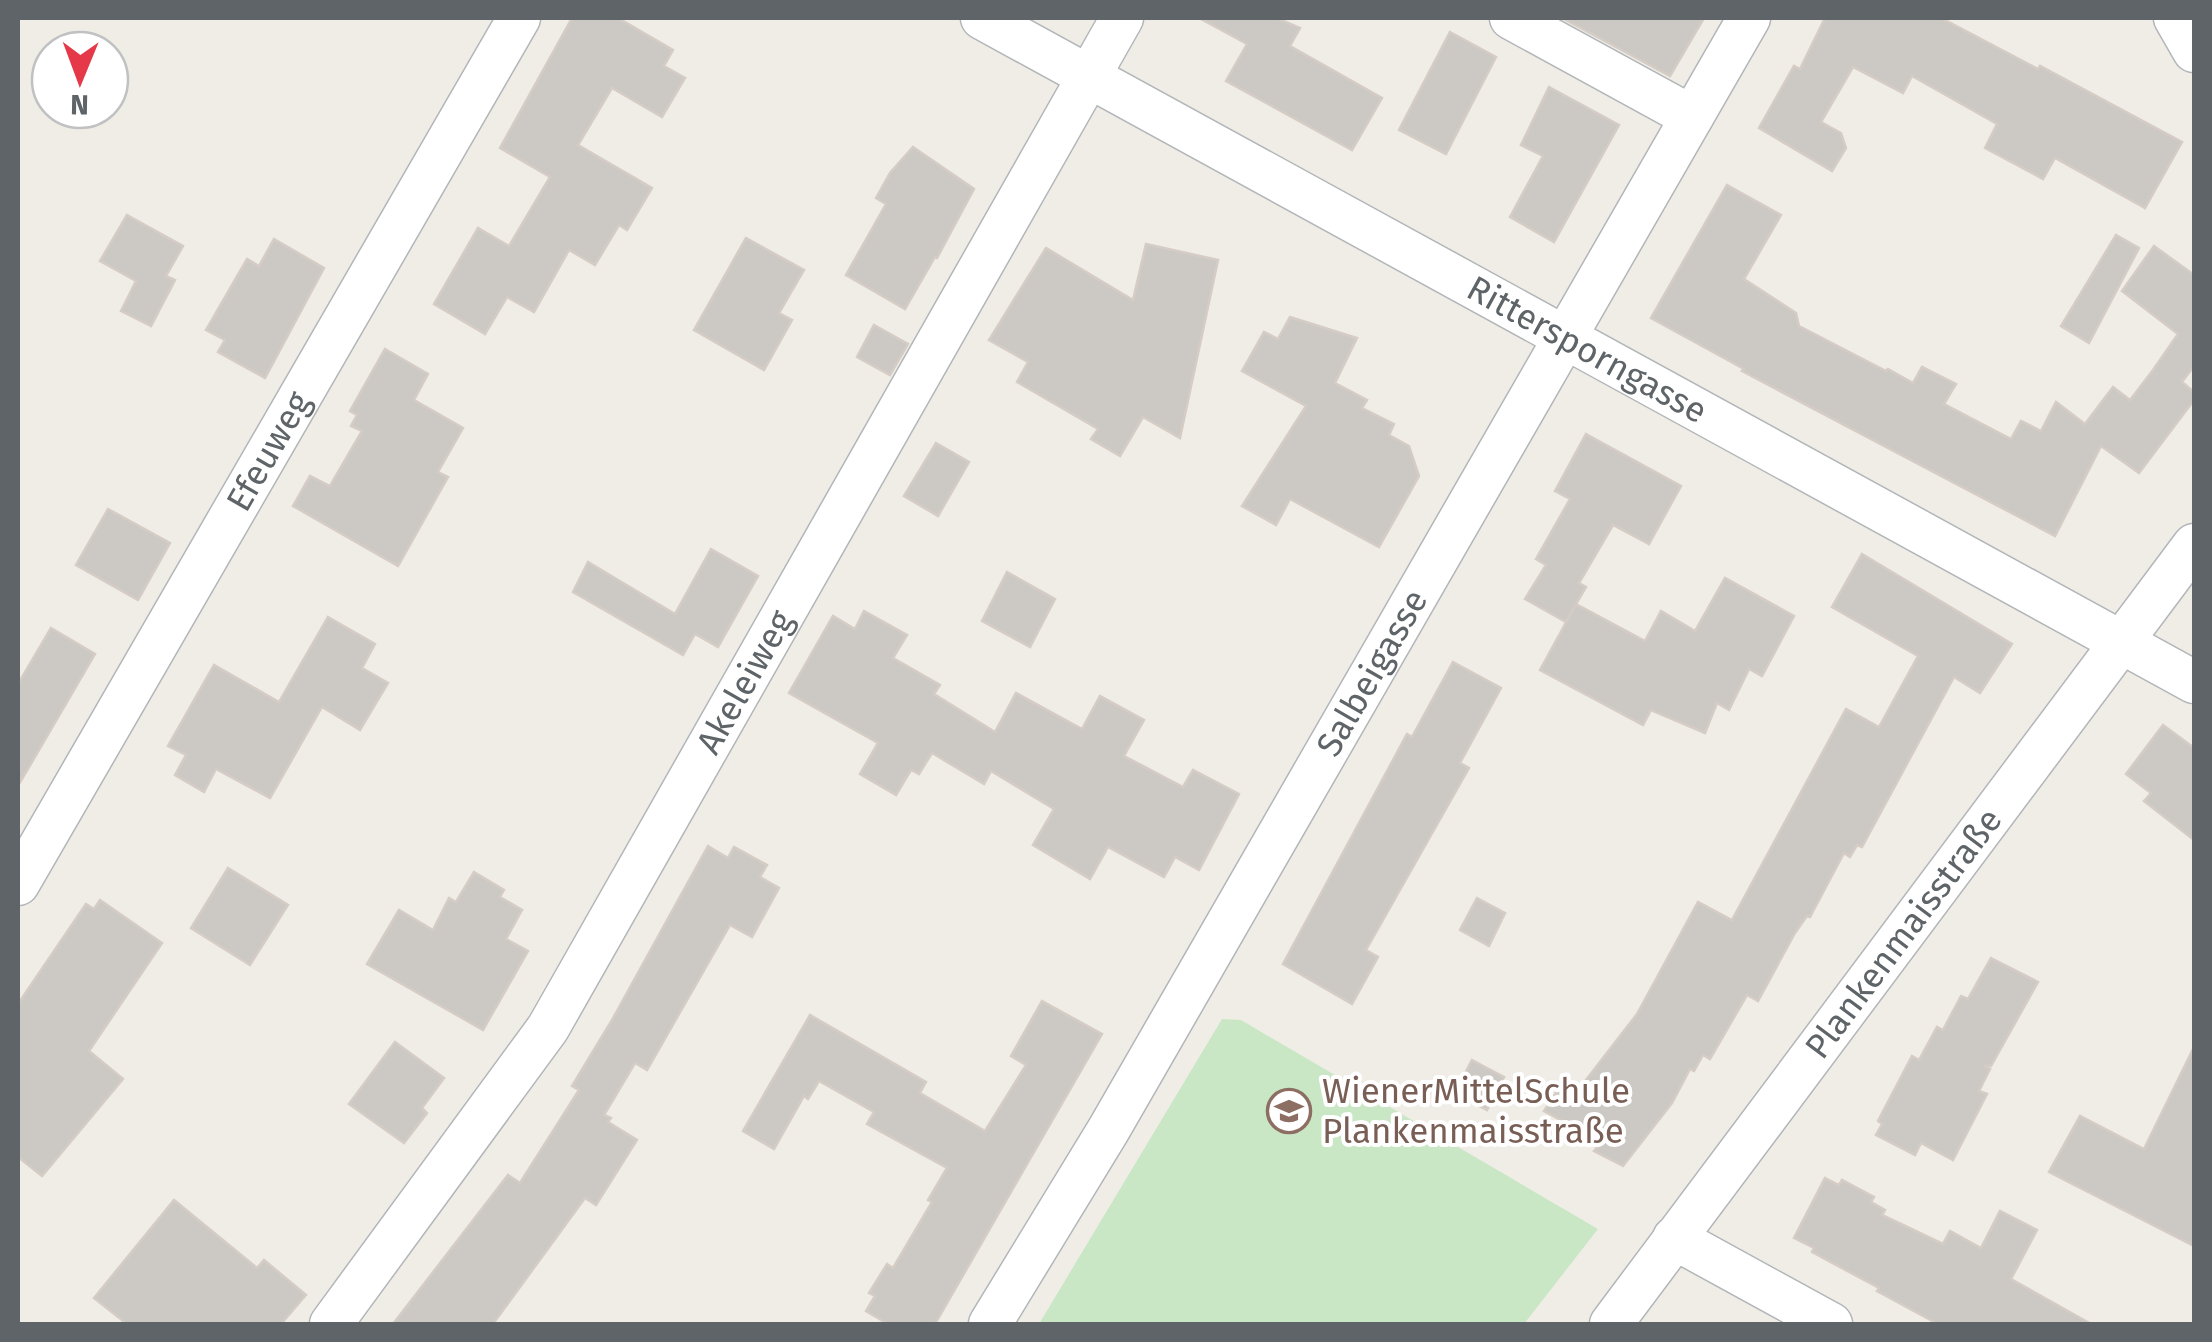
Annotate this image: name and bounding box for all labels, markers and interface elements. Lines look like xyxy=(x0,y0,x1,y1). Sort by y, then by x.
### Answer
north arrow xyxy=(30,30,130,130)
text: N xyxy=(70,88,89,121)
street label: Rittersporngasse xyxy=(1460,267,1714,432)
street label: Efeuweg xyxy=(217,383,320,519)
street label: Salbeigasse xyxy=(1307,582,1436,764)
street label: Akeleiweg xyxy=(687,602,802,761)
street label: Plankenmaisstraße xyxy=(1796,800,2011,1067)
place label: WienerMittelSchule Plankenmaisstraße xyxy=(1322,1070,1630,1152)
school or university icon: WienerMittelSchule Plankenmaisstraße xyxy=(1266,1088,1312,1134)

